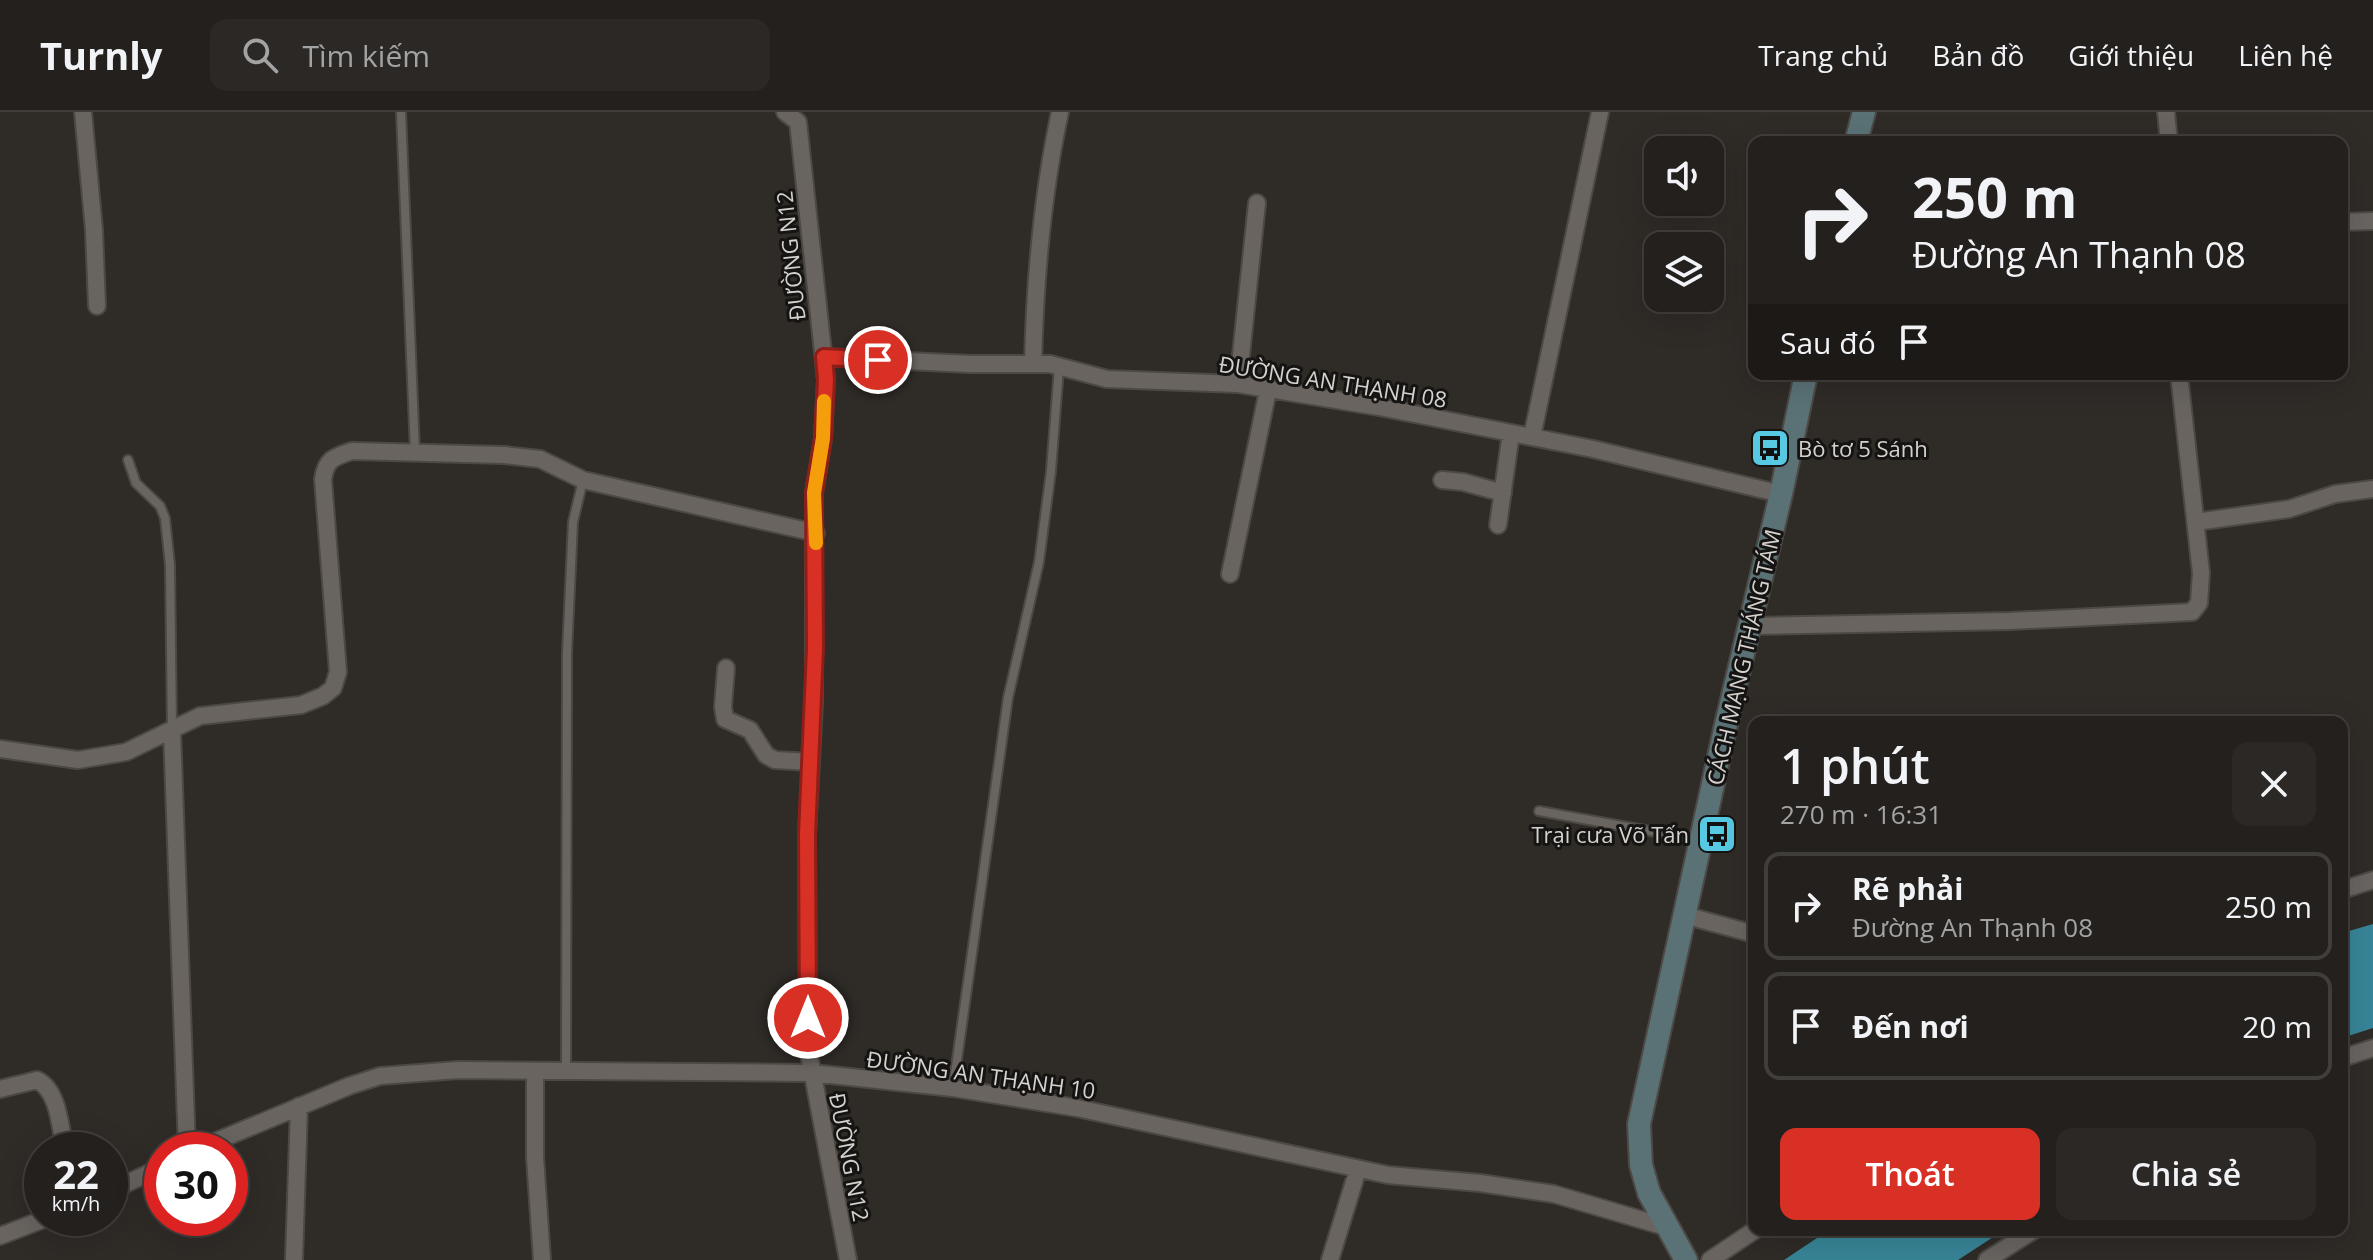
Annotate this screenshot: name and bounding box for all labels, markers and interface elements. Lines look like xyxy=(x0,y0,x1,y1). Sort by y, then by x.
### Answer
search box xyxy=(210,19,770,91)
text: Turnly xyxy=(40,29,162,81)
icon: search xyxy=(238,33,282,77)
text: Tìm kiếm xyxy=(302,35,430,76)
text: Trang chủ xyxy=(1758,36,1888,74)
text: Bản đồ xyxy=(1932,36,2024,74)
text: Giới thiệu xyxy=(2068,36,2194,74)
text: Liên hệ xyxy=(2238,36,2333,74)
map controls xyxy=(1644,136,1724,312)
button: sound xyxy=(1644,136,1724,216)
text: 250 m xyxy=(1912,158,2078,234)
icon: right xyxy=(1780,168,1884,272)
street label: ĐƯỜNG N12 xyxy=(768,190,812,322)
text: Đường An Thạnh 08 xyxy=(1912,230,2246,279)
button: layers xyxy=(1644,232,1724,312)
icon: arrive xyxy=(1892,320,1936,364)
text: Sau đó xyxy=(1780,322,1876,363)
pin xyxy=(844,326,912,394)
icon: arrive xyxy=(856,338,900,382)
street label: ĐƯỜNG AN THẠNH 08 xyxy=(1217,348,1449,414)
bus stop icon: Bò tơ 5 Sánh xyxy=(1749,427,1791,469)
place label: Bò tơ 5 Sánh xyxy=(1798,433,1928,463)
street label: CÁCH MẠNG THÁNG TÁM xyxy=(1699,526,1787,788)
text: 1 phút xyxy=(1780,733,1930,798)
button: close xyxy=(2232,742,2316,826)
text: 270 m · 16:31 xyxy=(1780,796,1942,832)
bus stop icon: Trại cưa Võ Tấn xyxy=(1696,813,1738,855)
place label: Trại cưa Võ Tấn xyxy=(1531,819,1689,849)
text: Rẽ phải xyxy=(1852,868,1963,909)
icon: right xyxy=(1784,884,1828,928)
text: 250 m xyxy=(2225,886,2312,927)
text: Đường An Thạnh 08 xyxy=(1852,909,2093,945)
position arrow xyxy=(766,976,850,1060)
icon: arrive xyxy=(1784,1004,1828,1048)
text: Đến nơi xyxy=(1852,1006,1969,1047)
text: 20 m xyxy=(2242,1006,2312,1047)
street label: ĐƯỜNG AN THẠNH 10 xyxy=(865,1043,1097,1105)
street label: ĐƯỜNG N12 xyxy=(823,1090,877,1224)
button: Thoát xyxy=(1780,1128,2040,1220)
button: Chia sẻ xyxy=(2056,1128,2316,1220)
speed limit sign: 30 xyxy=(144,1132,248,1236)
text: 22 xyxy=(53,1146,99,1201)
text: km/h xyxy=(52,1190,100,1217)

